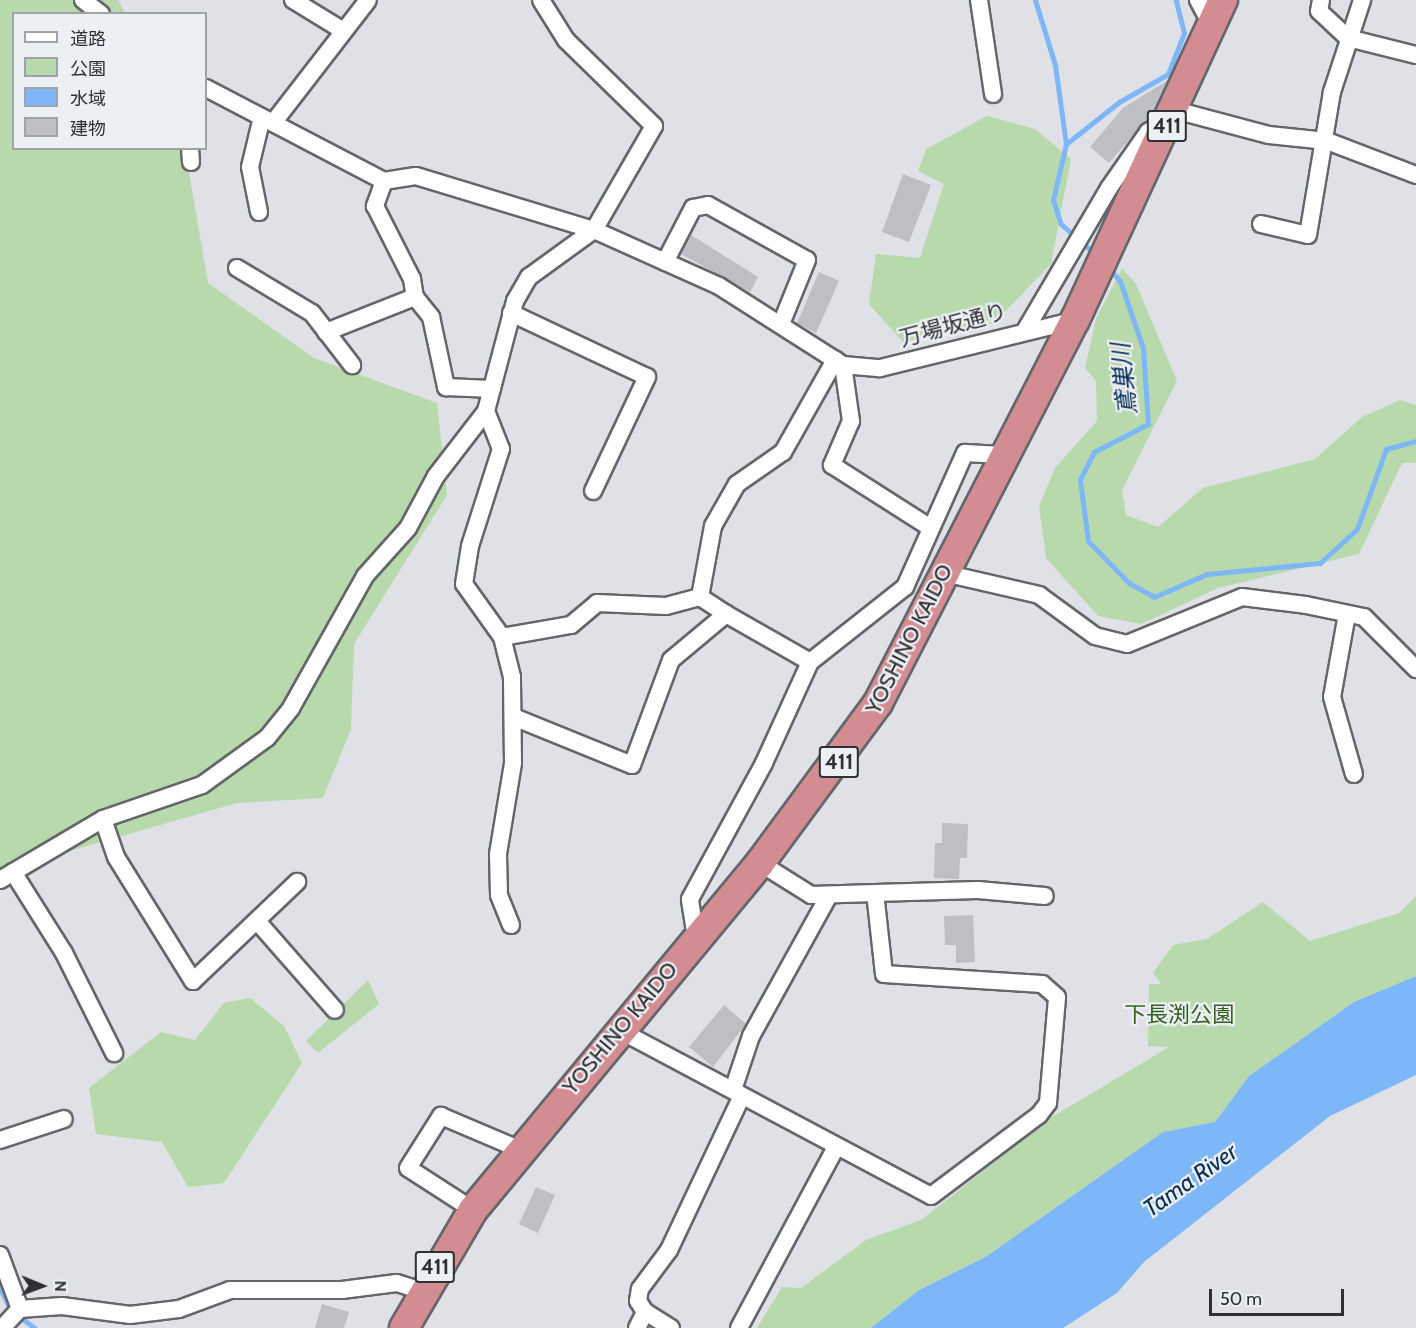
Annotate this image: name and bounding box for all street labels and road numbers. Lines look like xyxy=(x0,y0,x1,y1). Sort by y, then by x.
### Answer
road number: 411 xyxy=(1146,108,1188,144)
street label: 万場坂通り xyxy=(896,298,1010,352)
street label: YOSHINO KAIDO xyxy=(860,560,958,718)
road number: 411 xyxy=(818,744,860,780)
street label: YOSHINO KAIDO xyxy=(557,956,683,1100)
road number: 411 xyxy=(414,1249,456,1285)

